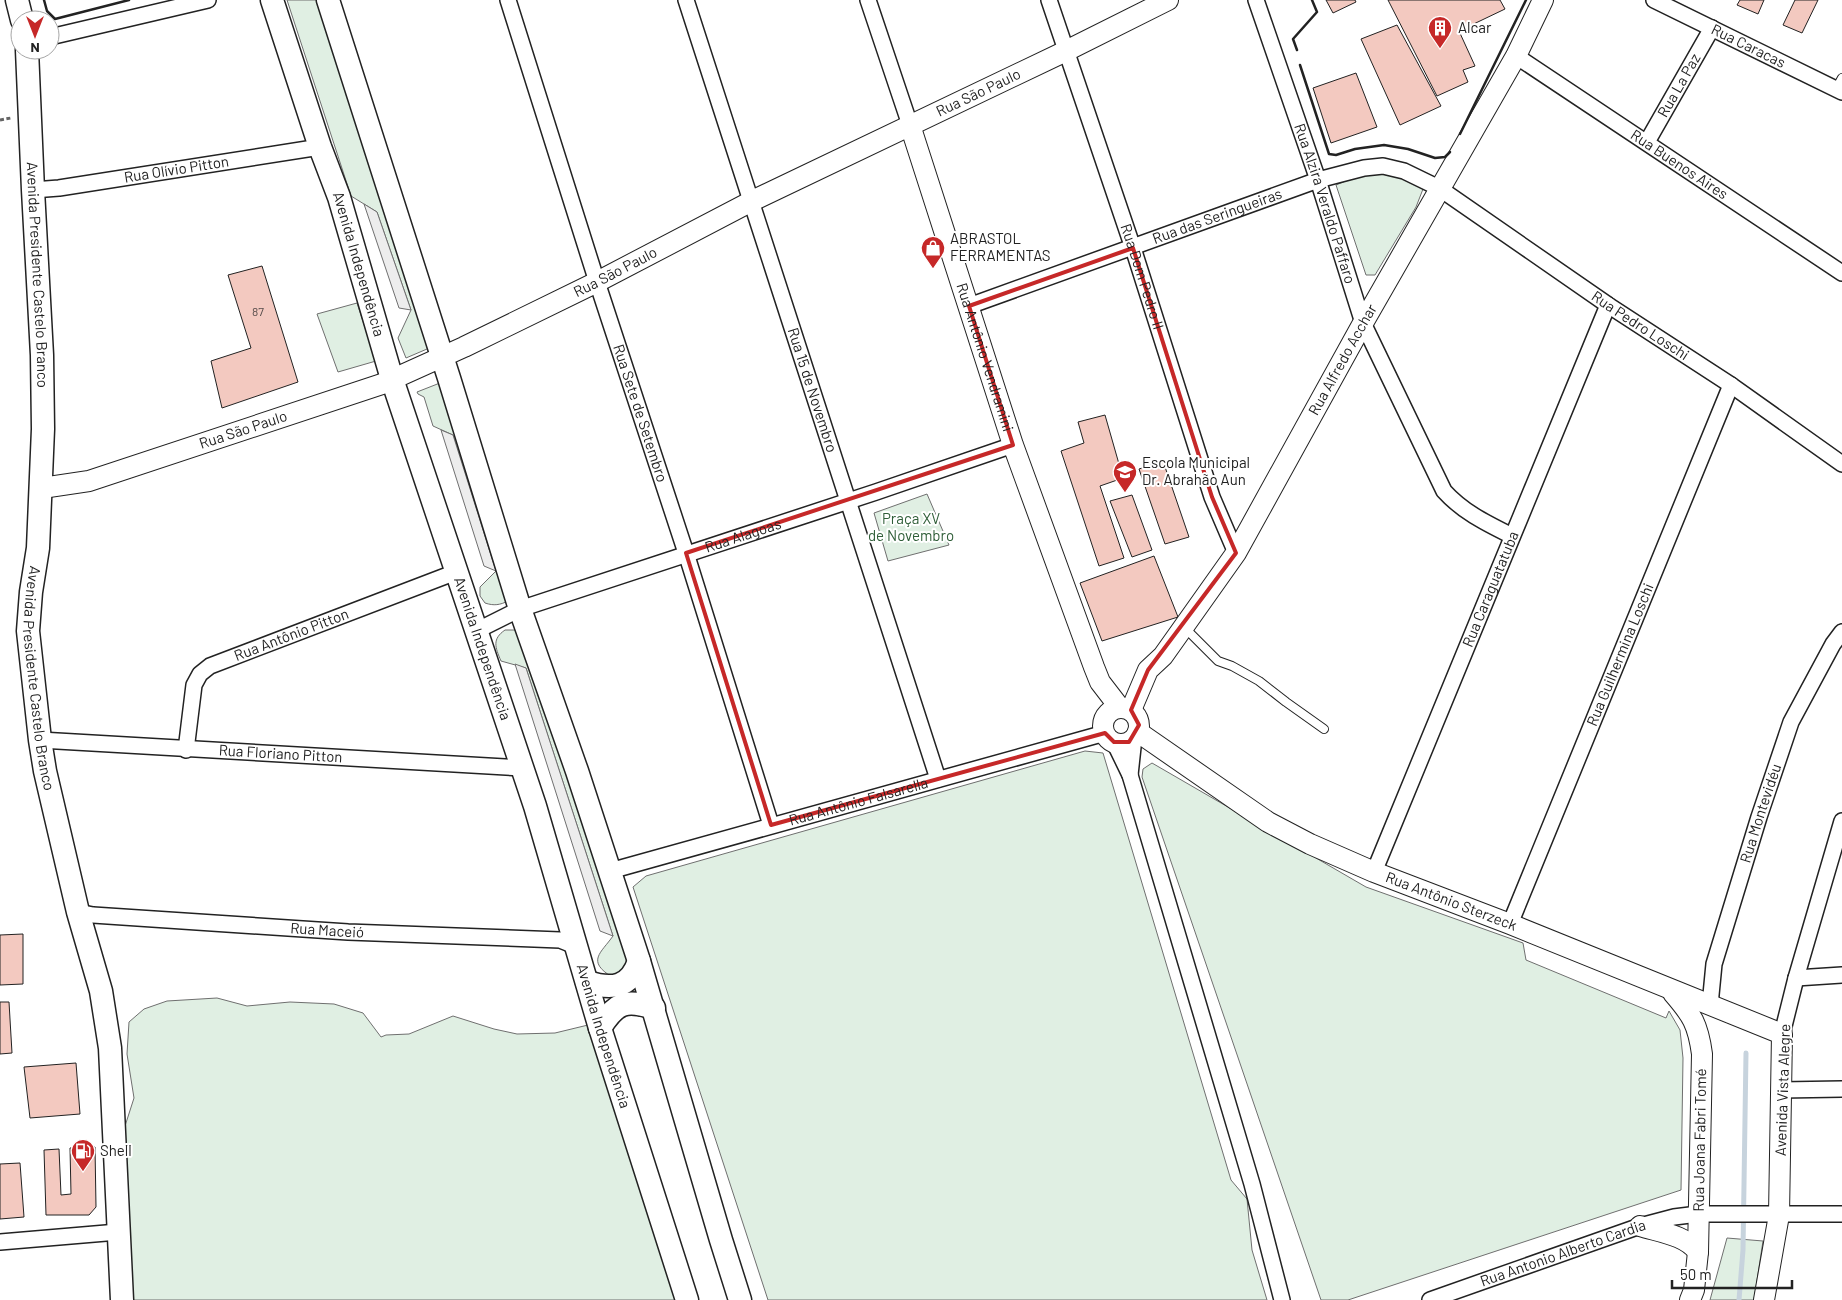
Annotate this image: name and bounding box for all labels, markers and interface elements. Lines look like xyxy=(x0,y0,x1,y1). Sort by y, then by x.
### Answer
north arrow xyxy=(10,10,60,60)
building icon: Alcar xyxy=(1427,15,1453,49)
place label: Alcar xyxy=(1458,18,1492,36)
street label: Rua Caracas xyxy=(1709,19,1789,71)
text: N xyxy=(30,40,40,57)
street label: Rua La Paz xyxy=(1653,50,1704,120)
street label: Rua São Paulo xyxy=(933,64,1023,120)
street label: Rua Alzira Veraldo Paffaro xyxy=(1291,121,1360,286)
street label: Rua Buenos Aires xyxy=(1628,125,1732,203)
street label: Rua Olívio Pitton xyxy=(123,151,230,186)
street label: Avenida Presidente Castelo Branco xyxy=(24,161,52,388)
street label: Rua das Seringueiras xyxy=(1150,184,1284,247)
street label: Avenida Independência xyxy=(330,189,389,338)
street label: Rua Dom Pedro II xyxy=(1117,221,1168,332)
place label: ABRASTOL FERRAMENTAS xyxy=(950,229,1051,264)
shop icon: ABRASTOL FERRAMENTAS xyxy=(920,235,946,269)
street label: Rua São Paulo xyxy=(570,242,660,300)
street label: Rua Antônio Vendramini xyxy=(953,280,1018,434)
street label: Rua Pedro Loschi xyxy=(1588,286,1693,363)
street label: Rua Alfredo Acchar xyxy=(1304,300,1380,418)
house number: 87 xyxy=(252,304,264,318)
street label: Rua 15 de Novembro xyxy=(785,325,842,455)
street label: Rua Sete de Setembro xyxy=(610,342,672,484)
street label: Rua São Paulo xyxy=(197,406,289,452)
place label: Escola Municipal Dr. Abrahão Aun xyxy=(1142,453,1250,488)
school or university icon: Escola Municipal Dr. Abrahão Aun xyxy=(1112,459,1138,493)
park label: Praça XV de Novembro xyxy=(868,509,954,544)
street label: Rua Alagoas xyxy=(702,514,783,556)
street label: Rua Caraguatatuba xyxy=(1458,528,1522,649)
street label: Avenida Presidente Castelo Branco xyxy=(20,565,59,792)
street label: Avenida Independência xyxy=(451,574,516,722)
street label: Rua Guilhermina Loschi xyxy=(1582,580,1657,728)
street label: Rua Antônio Pitton xyxy=(231,604,351,664)
street label: Rua Floriano Pitton xyxy=(218,740,343,766)
street label: Rua Montevidéu xyxy=(1736,761,1784,865)
street label: Rua Antônio Falsarella xyxy=(787,773,930,829)
street label: Rua Antônio Sterzeck xyxy=(1383,867,1520,934)
street label: Rua Maceió xyxy=(290,918,364,941)
street label: Avenida Independência xyxy=(574,961,635,1110)
street label: Avenida Vista Alegre xyxy=(1771,1024,1793,1156)
street label: Rua Joana Fabri Tomé xyxy=(1689,1068,1709,1212)
fuel station icon: Shell xyxy=(70,1138,96,1172)
place label: Shell xyxy=(100,1141,132,1159)
street label: Rua Antonio Alberto Cardia xyxy=(1477,1215,1647,1290)
scale bar xyxy=(1672,1258,1792,1290)
text: 50 m xyxy=(1680,1265,1712,1283)

